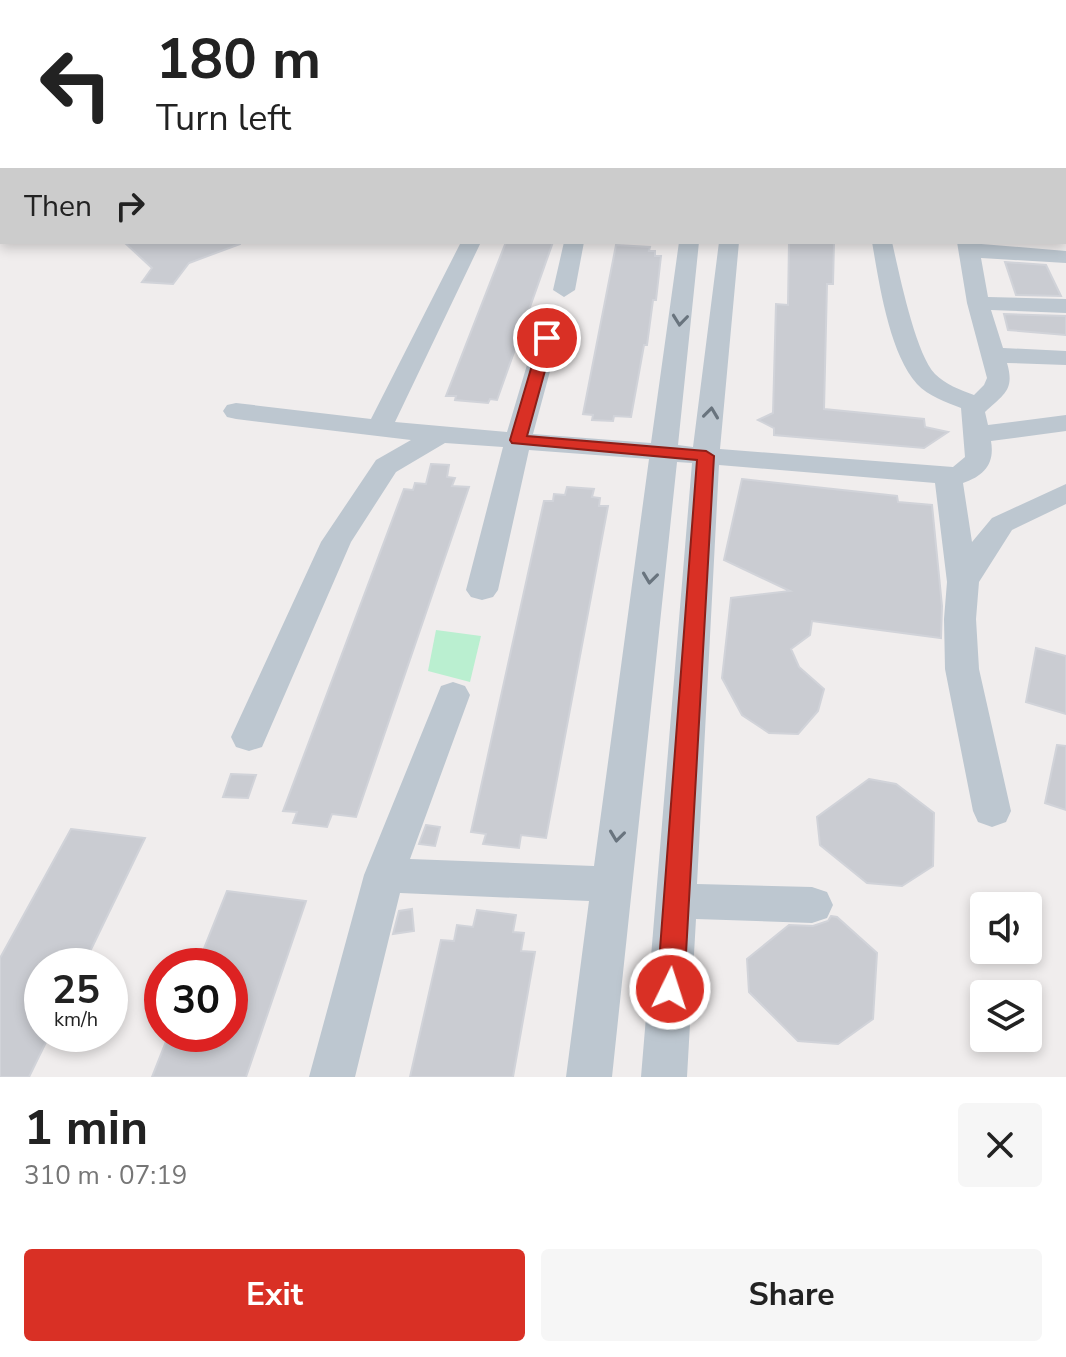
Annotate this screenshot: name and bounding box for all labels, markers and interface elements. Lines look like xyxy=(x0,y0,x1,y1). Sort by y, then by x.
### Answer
text: 180 m xyxy=(156,21,321,98)
icon: left xyxy=(24,32,128,136)
text: Turn left xyxy=(156,94,291,143)
icon: right xyxy=(108,184,152,228)
text: Then xyxy=(24,186,92,227)
pin xyxy=(513,304,581,372)
one-way arrow xyxy=(672,313,689,326)
icon: arrive xyxy=(525,316,569,360)
one-way arrow xyxy=(702,406,719,420)
one-way arrow xyxy=(642,571,659,585)
one-way arrow xyxy=(609,830,626,843)
map controls xyxy=(970,892,1042,1052)
button: sound xyxy=(970,892,1042,964)
position arrow xyxy=(628,947,712,1031)
speed limit sign: 30 xyxy=(144,948,248,1052)
text: 25 xyxy=(52,963,100,1017)
button: layers xyxy=(970,980,1042,1052)
text: km/h xyxy=(54,1006,98,1033)
text: 1 min xyxy=(24,1095,148,1161)
button: close xyxy=(958,1103,1042,1187)
text: 310 m · 07:19 xyxy=(24,1158,187,1193)
button: Exit xyxy=(24,1249,525,1341)
button: Share xyxy=(541,1249,1042,1341)

